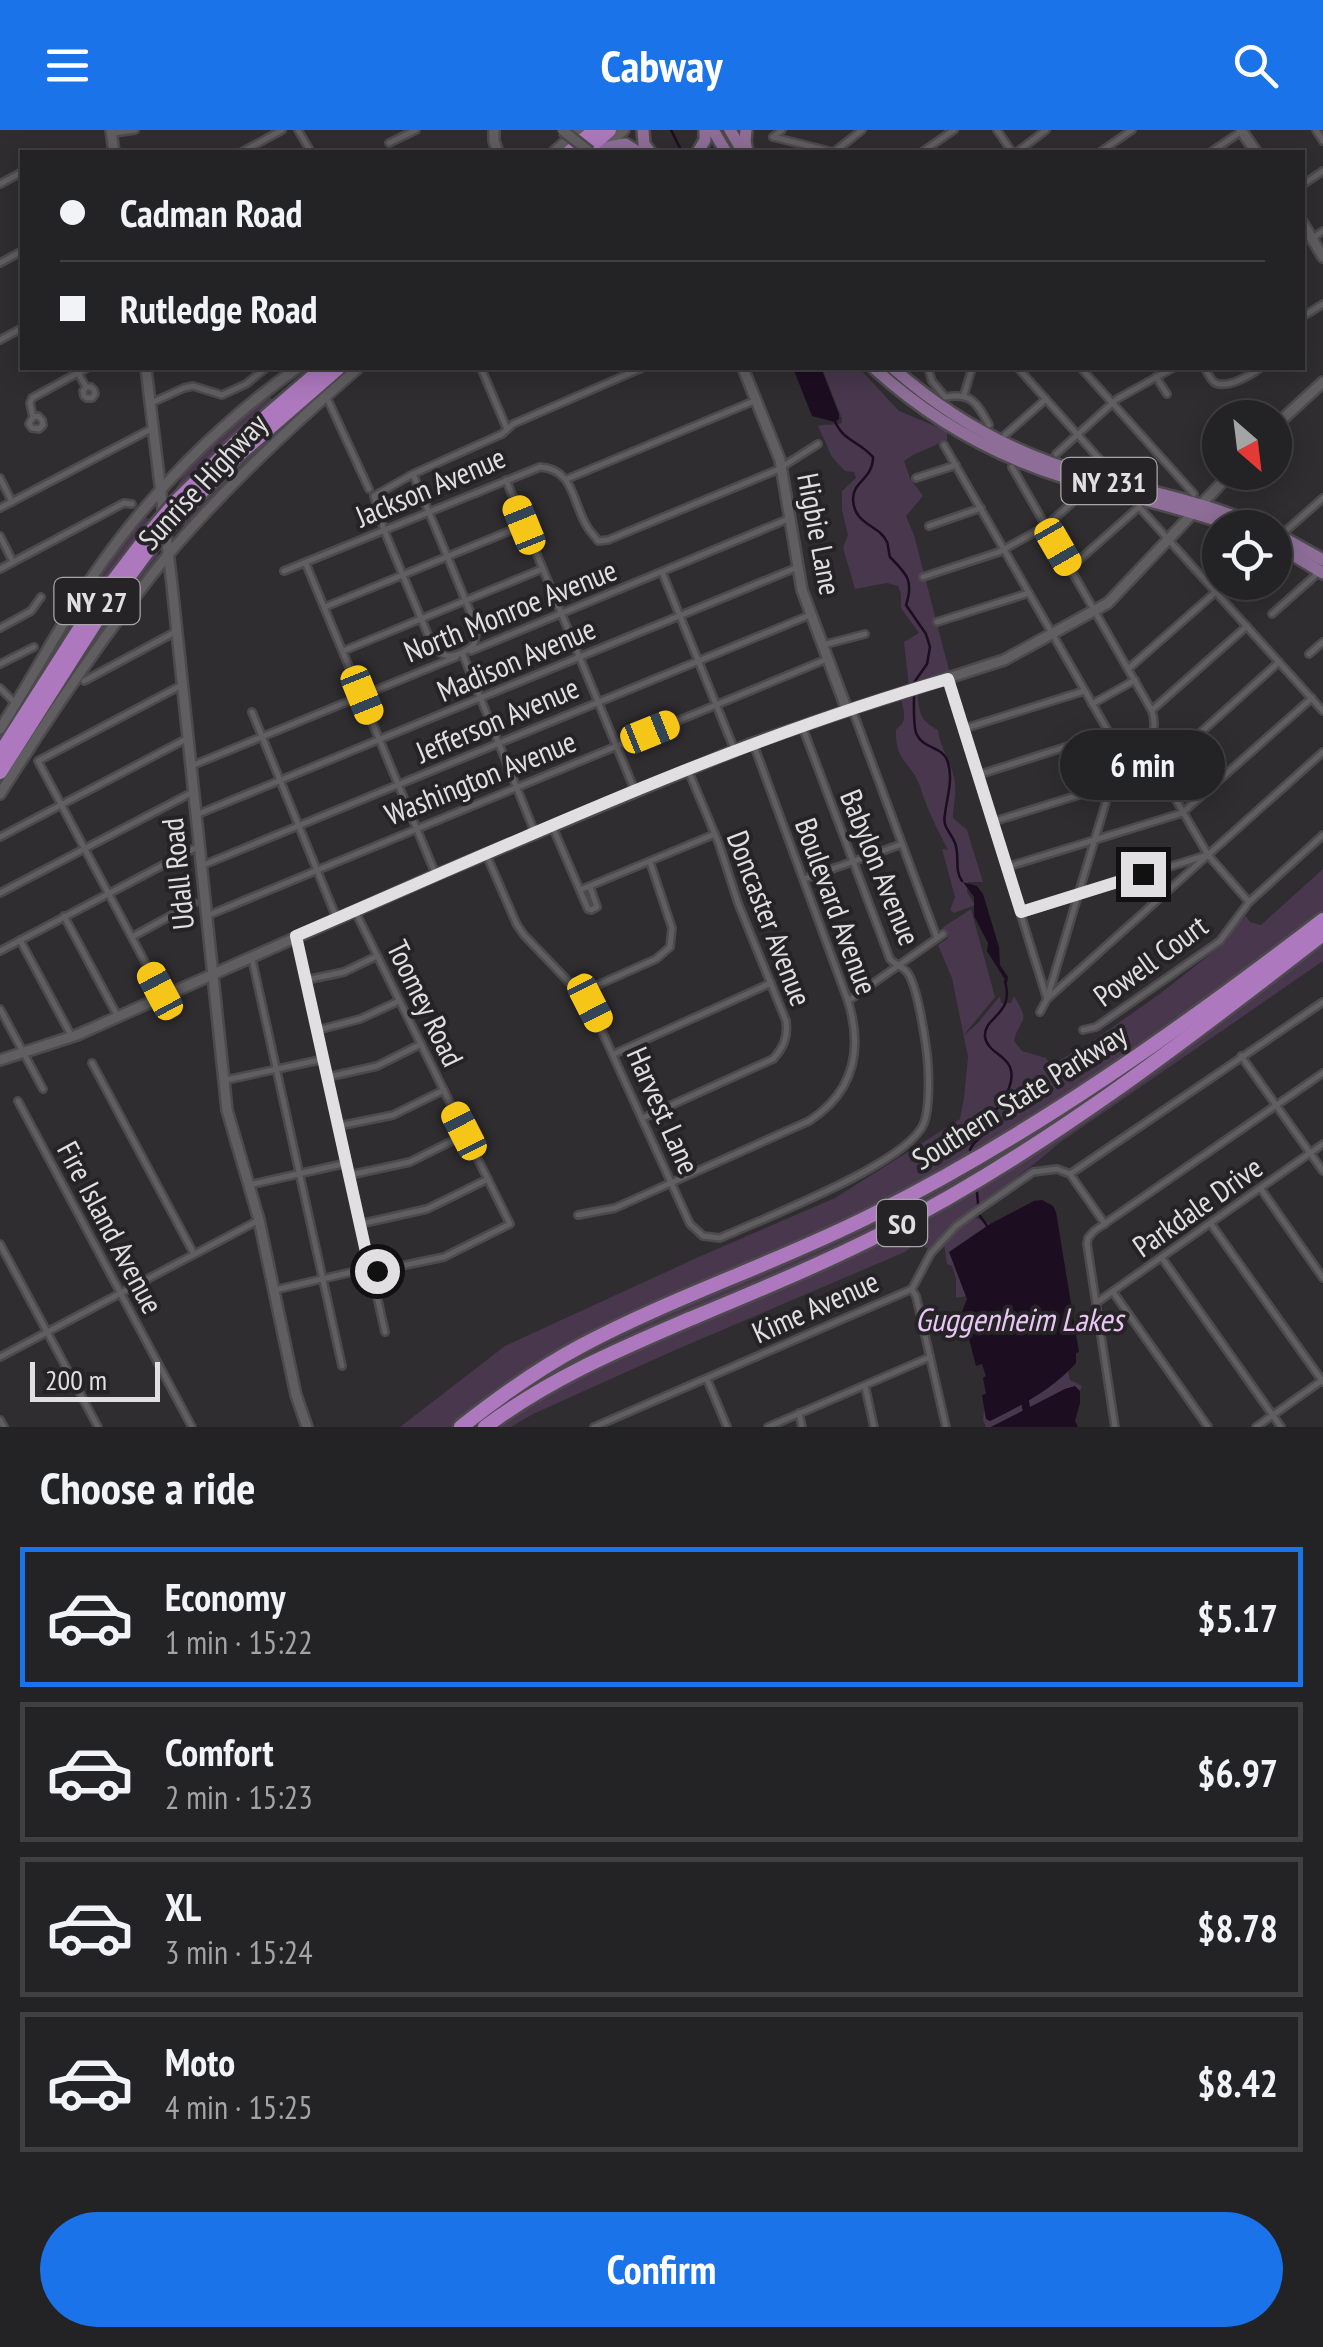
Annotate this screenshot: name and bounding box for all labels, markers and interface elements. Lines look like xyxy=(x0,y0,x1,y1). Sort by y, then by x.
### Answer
text: Cabway xyxy=(601,36,722,94)
icon: menu xyxy=(40,38,95,93)
icon: search xyxy=(1228,38,1283,93)
text: Cadman Road xyxy=(120,188,303,237)
text: Rutledge Road xyxy=(120,284,318,333)
north arrow xyxy=(1202,400,1292,490)
map controls xyxy=(1202,400,1292,600)
street label: Sunrise Highway xyxy=(129,404,276,557)
street label: Jackson Avenue xyxy=(348,437,511,535)
road number: NY 231 xyxy=(1062,458,1156,504)
street label: Higbie Lane xyxy=(789,470,851,598)
car xyxy=(499,492,549,558)
button: locate xyxy=(1202,510,1292,600)
car xyxy=(1030,514,1086,580)
street label: North Monroe Avenue xyxy=(398,550,622,670)
road number: NY 27 xyxy=(54,578,140,624)
street label: Madison Avenue xyxy=(431,608,601,710)
car xyxy=(337,662,387,728)
street label: Jefferson Avenue xyxy=(409,667,584,771)
car xyxy=(617,707,683,757)
street label: Washington Avenue xyxy=(379,721,581,833)
callout: 6 min xyxy=(1060,729,1226,799)
text: 6 min xyxy=(1110,744,1175,786)
street label: Babylon Avenue xyxy=(832,783,930,951)
street label: Boulevard Avenue xyxy=(787,812,887,1000)
street label: Udall Road xyxy=(152,816,202,932)
street label: Doncaster Avenue xyxy=(719,825,821,1011)
route end xyxy=(1121,852,1166,897)
street label: Powell Court xyxy=(1085,905,1215,1014)
street label: Toomey Road xyxy=(379,934,473,1072)
car xyxy=(133,957,187,1025)
car xyxy=(563,969,617,1037)
street label: Southern State Parkway xyxy=(904,1014,1134,1178)
street label: Harvest Lane xyxy=(619,1041,709,1179)
car xyxy=(437,1097,491,1165)
street label: Fire Island Avenue xyxy=(49,1134,173,1320)
street label: Parkdale Drive xyxy=(1124,1147,1270,1265)
road number: SO xyxy=(877,1200,927,1246)
route start xyxy=(355,1249,400,1294)
street label: Kime Avenue xyxy=(746,1261,884,1351)
water label: Guggenheim Lakes xyxy=(915,1298,1126,1340)
scale bar xyxy=(30,1357,160,1402)
text: 200 m xyxy=(45,1361,107,1398)
text: Choose a ride xyxy=(40,1458,255,1516)
icon: car xyxy=(45,1572,135,1662)
text: Economy xyxy=(165,1572,285,1621)
text: $5.17 xyxy=(1197,1593,1278,1642)
text: 1 min · 15:22 xyxy=(165,1621,313,1663)
icon: car xyxy=(45,1727,135,1817)
text: Comfort xyxy=(165,1727,274,1776)
text: $6.97 xyxy=(1197,1748,1278,1797)
text: 2 min · 15:23 xyxy=(165,1776,313,1818)
icon: car xyxy=(45,1882,135,1972)
text: XL xyxy=(165,1882,201,1931)
text: $8.78 xyxy=(1197,1903,1278,1952)
text: 3 min · 15:24 xyxy=(165,1931,313,1973)
icon: car xyxy=(45,2037,135,2127)
text: Moto xyxy=(165,2037,235,2086)
text: $8.42 xyxy=(1197,2058,1278,2107)
text: 4 min · 15:25 xyxy=(165,2086,313,2128)
button: Confirm xyxy=(40,2212,1283,2327)

